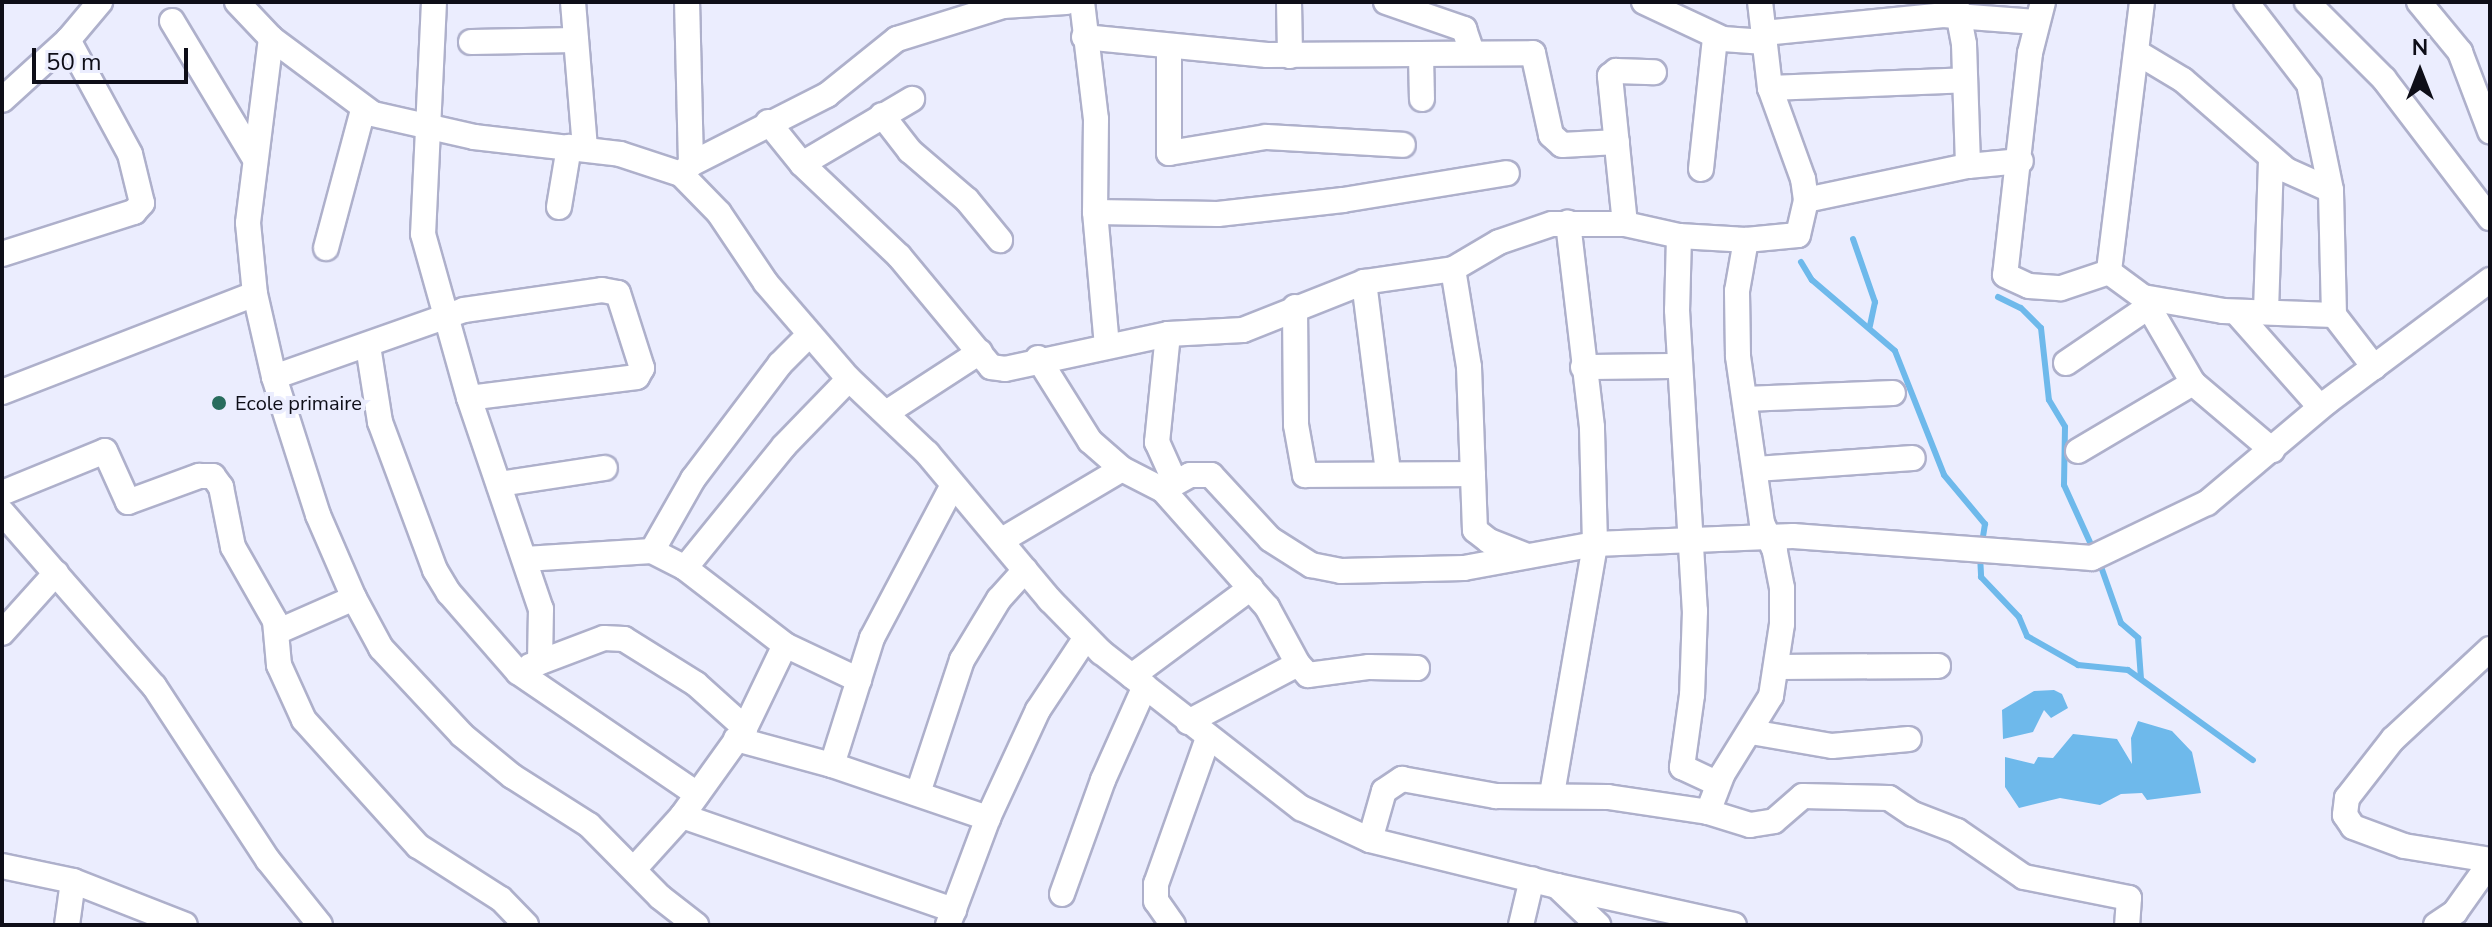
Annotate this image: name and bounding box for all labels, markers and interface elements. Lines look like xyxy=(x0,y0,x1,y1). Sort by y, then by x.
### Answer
scale bar xyxy=(36,32,192,82)
north arrow xyxy=(2380,32,2460,112)
text: N xyxy=(2412,33,2428,63)
text: 50 m xyxy=(46,46,102,78)
place label: Ecole primaire xyxy=(235,391,362,415)
marker: Ecole primaire xyxy=(210,394,228,412)

